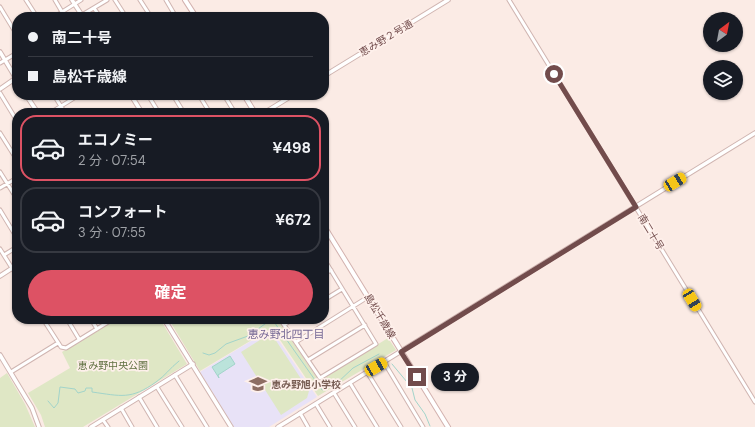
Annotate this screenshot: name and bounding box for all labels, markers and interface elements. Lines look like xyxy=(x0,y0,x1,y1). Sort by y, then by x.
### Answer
north arrow xyxy=(703,12,743,52)
map controls xyxy=(703,12,743,100)
street label: 恵み野２号通 xyxy=(357,17,415,59)
text: 南二十号 xyxy=(52,28,112,48)
button: layers xyxy=(703,60,743,100)
route start xyxy=(545,65,563,83)
text: 島松千歳線 xyxy=(52,67,127,87)
icon: car xyxy=(30,130,66,166)
text: エコノミー xyxy=(78,130,153,150)
text: ¥498 xyxy=(273,138,311,158)
text: 2 分 · 07:54 xyxy=(78,152,146,169)
car xyxy=(662,171,688,193)
icon: car xyxy=(30,202,66,238)
text: コンフォート xyxy=(78,202,168,222)
text: ¥672 xyxy=(275,210,311,230)
street label: 南二十号 xyxy=(635,212,667,252)
text: 3 分 · 07:55 xyxy=(78,224,146,241)
button: 確定 xyxy=(28,270,313,316)
car xyxy=(681,287,703,313)
street label: 島松千歳線 xyxy=(362,291,398,341)
district label: 恵み野北四丁目 xyxy=(248,327,325,341)
car xyxy=(363,356,389,378)
park label: 恵み野中央公園 xyxy=(78,359,148,372)
callout: 3 分 xyxy=(431,363,479,391)
route end xyxy=(408,368,426,386)
text: 3 分 xyxy=(443,368,467,385)
school or university icon: 恵み野旭小学校 xyxy=(248,374,268,394)
place label: 恵み野旭小学校 xyxy=(271,378,341,391)

